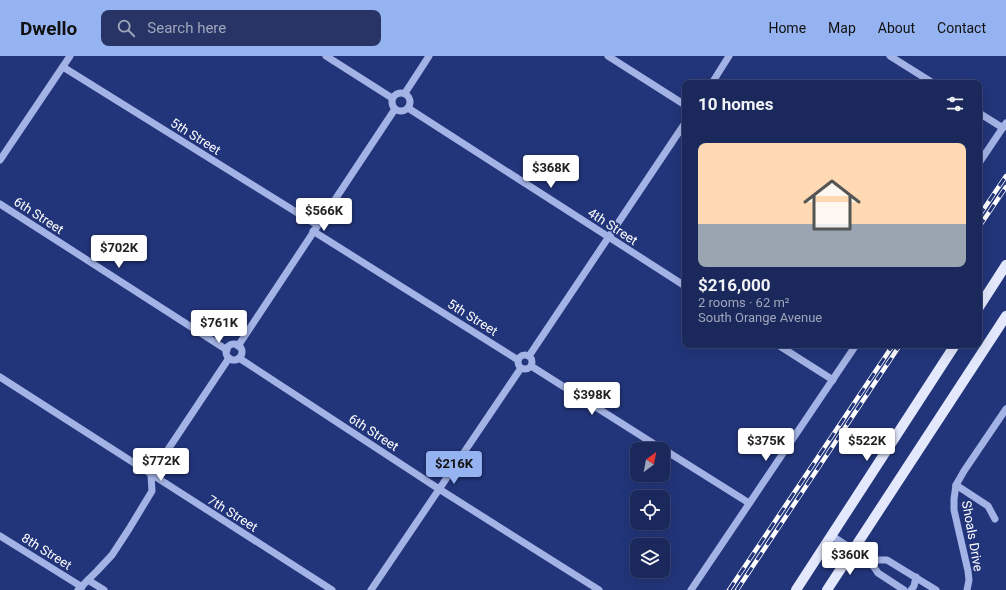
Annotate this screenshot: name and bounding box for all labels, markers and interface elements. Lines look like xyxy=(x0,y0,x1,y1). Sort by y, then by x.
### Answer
search box xyxy=(101,10,381,46)
text: Dwello xyxy=(20,17,77,40)
icon: search xyxy=(115,17,137,39)
text: Search here xyxy=(147,19,226,37)
text: Home xyxy=(768,20,806,36)
text: Map xyxy=(828,20,856,36)
text: About xyxy=(878,20,915,36)
text: Contact xyxy=(937,20,986,36)
icon: filters xyxy=(944,93,966,115)
text: 10 homes xyxy=(698,94,774,114)
street label: 5th Street xyxy=(168,115,224,158)
pin: $368K xyxy=(523,155,579,189)
text: $368K xyxy=(532,160,570,175)
icon: home xyxy=(796,169,868,241)
street label: 6th Street xyxy=(11,194,66,237)
pin: $566K xyxy=(296,198,352,232)
text: $566K xyxy=(305,203,343,218)
street label: 4th Street xyxy=(585,205,640,248)
pin: $702K xyxy=(91,235,147,269)
text: $702K xyxy=(100,240,138,255)
text: $216,000 xyxy=(698,275,770,295)
text: 2 rooms · 62 m² xyxy=(698,295,790,310)
street label: 5th Street xyxy=(445,296,501,339)
pin: $761K xyxy=(191,310,247,344)
text: South Orange Avenue xyxy=(698,310,822,325)
text: $761K xyxy=(200,315,238,330)
pin: $398K xyxy=(564,382,620,416)
text: $398K xyxy=(573,387,611,402)
street label: 6th Street xyxy=(346,411,401,454)
pin: $375K xyxy=(738,428,794,462)
pin: $522K xyxy=(839,428,895,462)
text: $375K xyxy=(747,433,785,448)
text: $522K xyxy=(848,433,886,448)
north arrow xyxy=(630,442,670,482)
map controls xyxy=(630,442,670,578)
pin: $772K xyxy=(133,448,189,482)
pin: $216K xyxy=(426,451,482,485)
text: $772K xyxy=(142,453,180,468)
text: $216K xyxy=(435,456,473,471)
button: locate xyxy=(630,490,670,530)
street label: 7th Street xyxy=(205,492,261,535)
street label: Shoals Drive xyxy=(959,499,986,573)
street label: 8th Street xyxy=(19,530,75,573)
button: layers xyxy=(630,538,670,578)
pin: $360K xyxy=(822,542,878,576)
text: $360K xyxy=(831,547,869,562)

